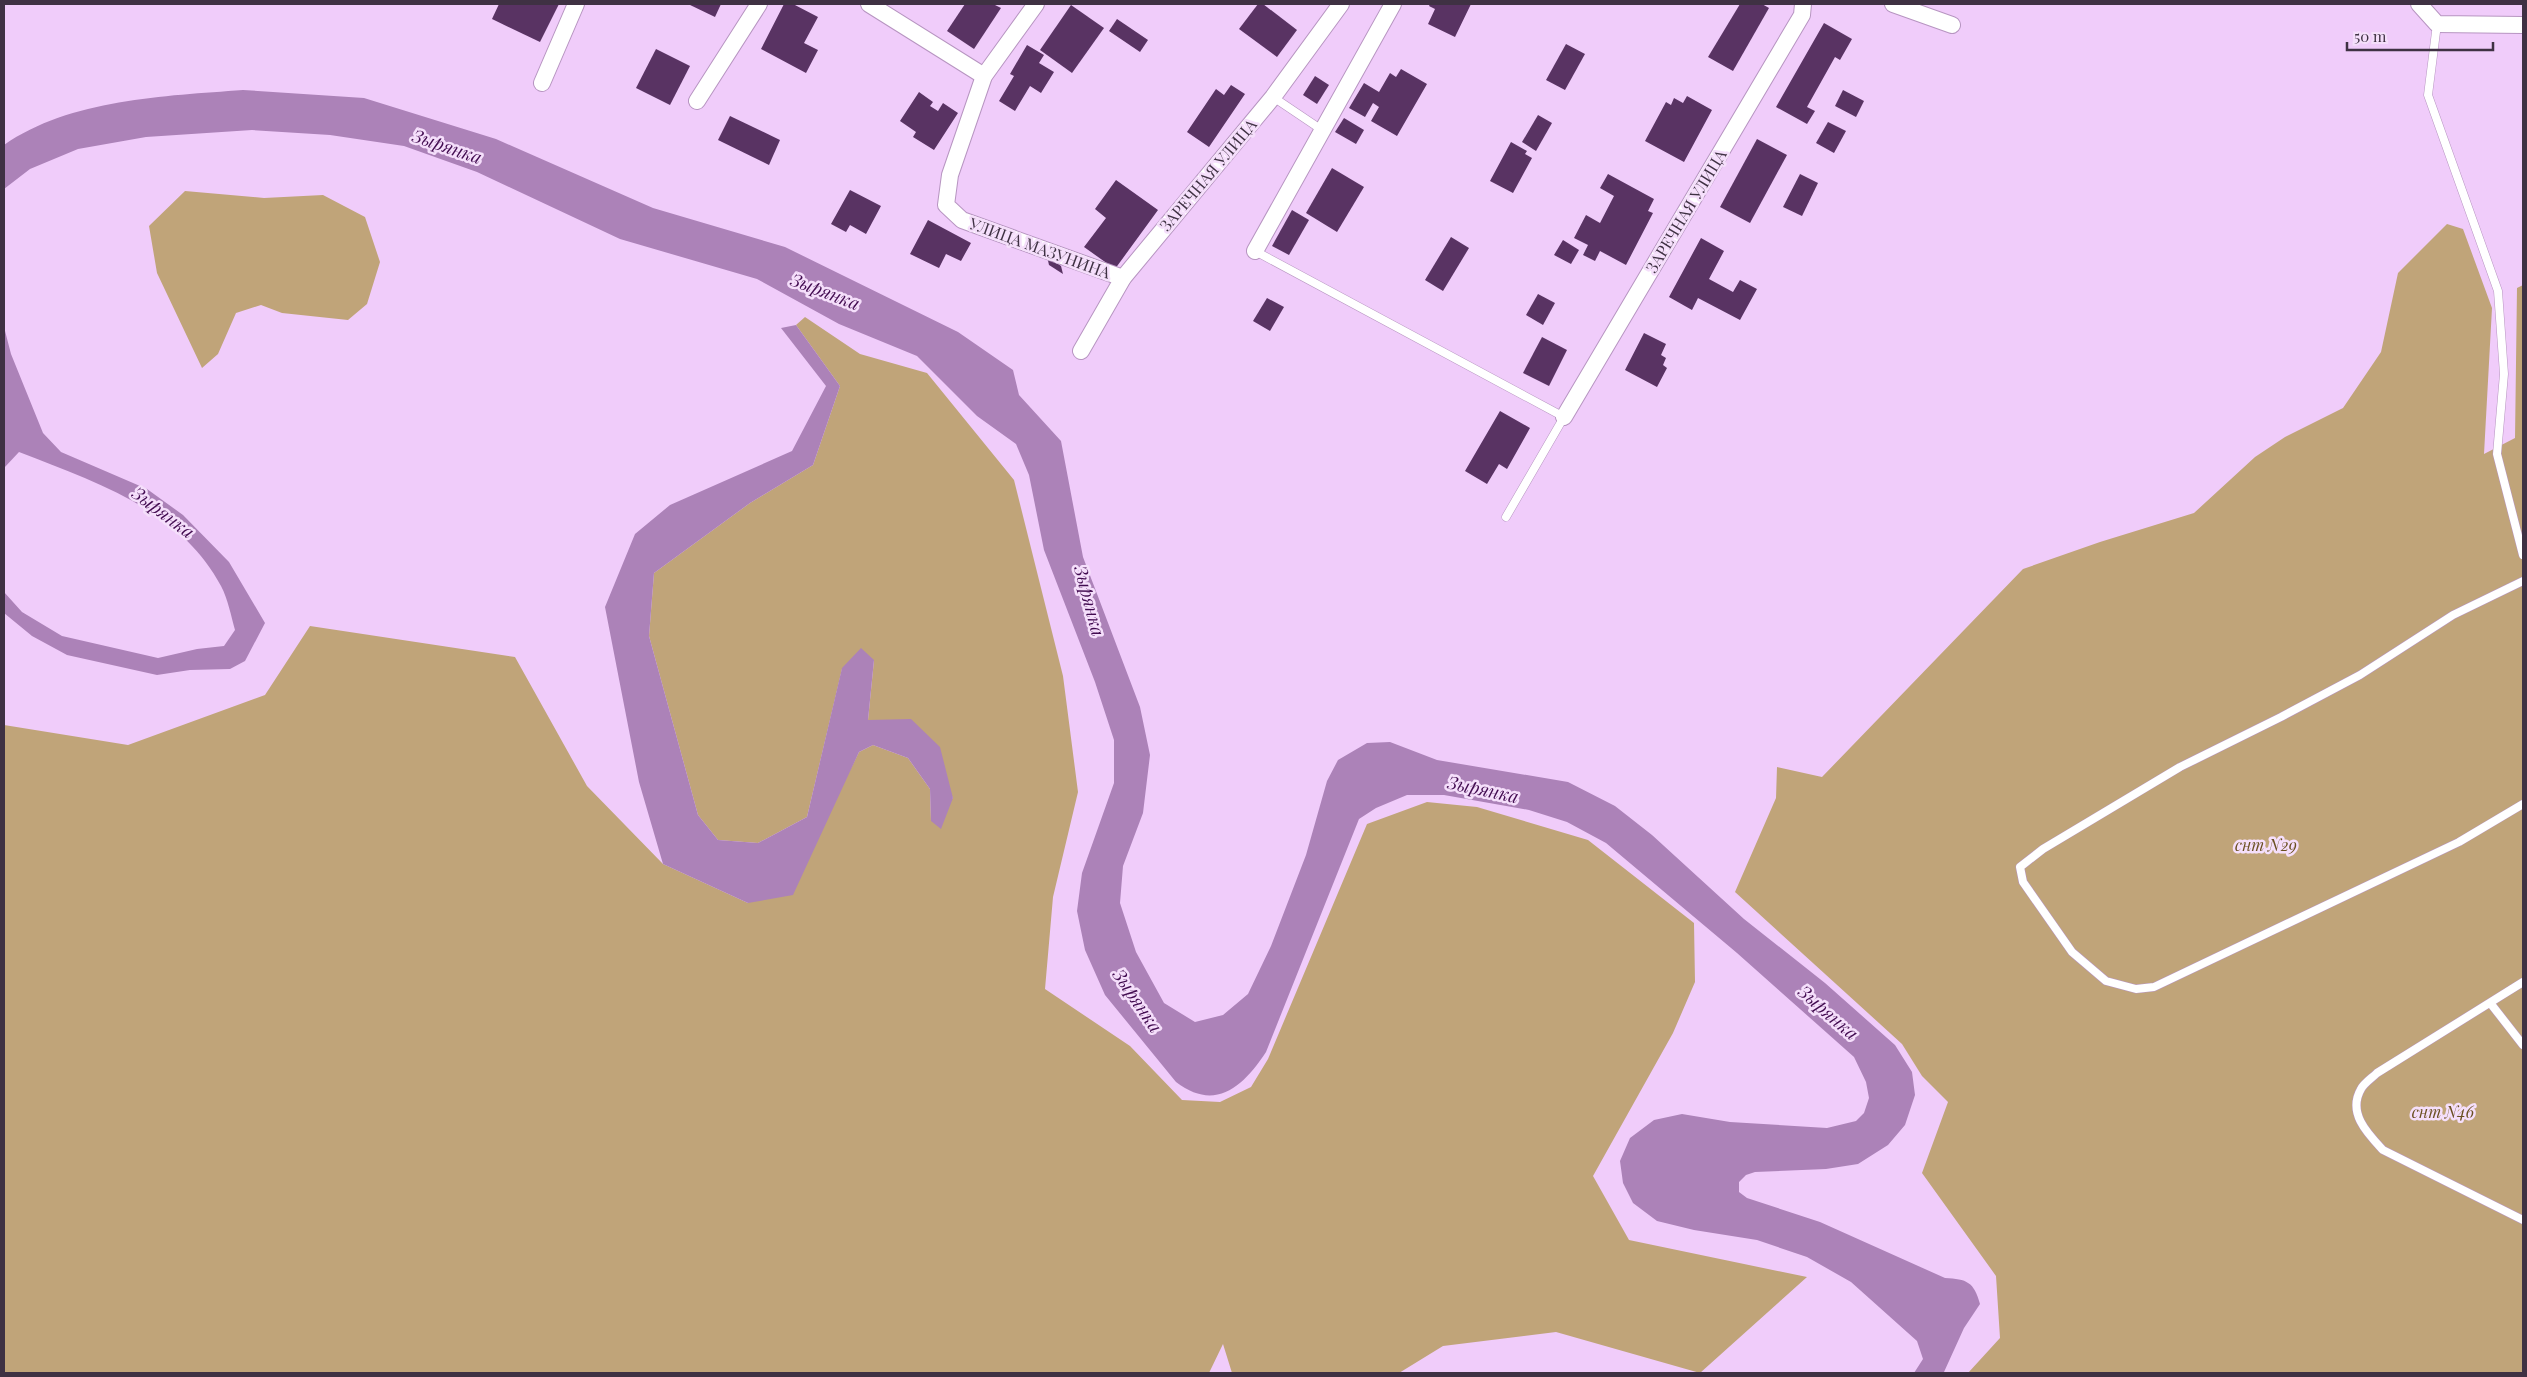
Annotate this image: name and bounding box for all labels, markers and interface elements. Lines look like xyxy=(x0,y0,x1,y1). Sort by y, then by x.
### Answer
scale bar xyxy=(2347,20,2493,52)
text: 50 m xyxy=(2354,26,2387,46)
street label: ЗАРЕЧНАЯ УЛИЦА xyxy=(1154,114,1261,235)
water label: Зырянка xyxy=(408,123,485,169)
street label: ЗАРЕЧНАЯ УЛИЦА xyxy=(1640,144,1731,276)
street label: УЛИЦА МАЗУНИНА xyxy=(966,212,1115,283)
water label: Зырянка xyxy=(786,267,863,315)
water label: Зырянка xyxy=(127,480,200,543)
water label: Зырянка xyxy=(1069,562,1111,639)
water label: Зырянка xyxy=(1444,770,1521,808)
park label: снт N29 xyxy=(2235,834,2297,855)
water label: Зырянка xyxy=(1107,963,1168,1037)
water label: Зырянка xyxy=(1793,979,1864,1045)
park label: снт N46 xyxy=(2412,1101,2475,1122)

